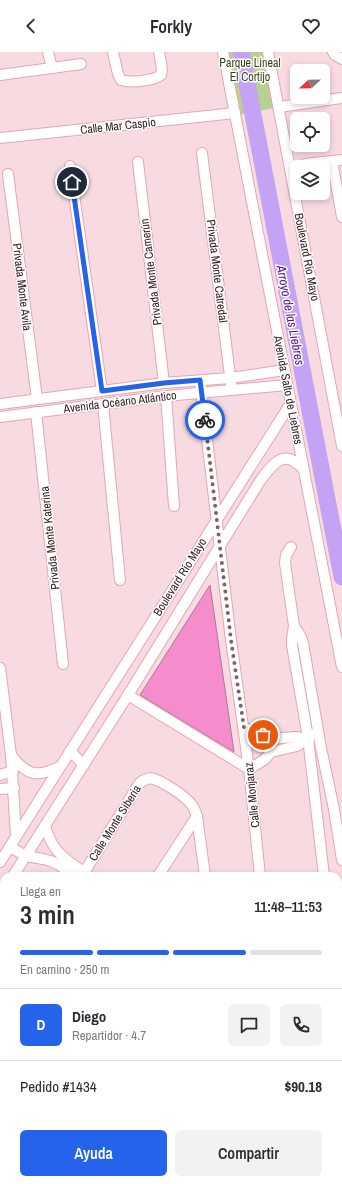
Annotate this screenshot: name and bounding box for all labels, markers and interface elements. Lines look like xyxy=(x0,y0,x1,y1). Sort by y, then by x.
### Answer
text: Forkly xyxy=(150,14,192,39)
icon: back xyxy=(20,15,42,37)
icon: heart xyxy=(300,15,322,37)
park label: Parque Lineal El Cortijo xyxy=(219,55,281,85)
north arrow xyxy=(290,64,330,104)
map controls xyxy=(290,64,330,200)
button: locate xyxy=(290,112,330,152)
street label: Calle Mar Caspio xyxy=(79,114,157,138)
button: layers xyxy=(290,160,330,200)
pin xyxy=(55,165,89,199)
icon: home xyxy=(61,171,83,193)
street label: Boulevard Río Mayo xyxy=(291,212,323,302)
street label: Privada Monte Camerún xyxy=(137,218,165,326)
street label: Privada Monte Catredal xyxy=(203,218,231,324)
street label: Privada Monte Avila xyxy=(9,242,35,332)
water label: Arroyo de las Liebres xyxy=(272,263,309,366)
street label: Avenida Salto de Liebres xyxy=(269,333,306,446)
street label: Avenida Océano Atlántico xyxy=(62,387,177,417)
courier xyxy=(185,400,225,440)
icon: bike xyxy=(194,409,216,431)
street label: Privada Monte Katerina xyxy=(37,485,63,591)
street label: Boulevard Río Mayo xyxy=(150,535,210,619)
pin xyxy=(246,718,280,752)
icon: bag xyxy=(252,724,274,746)
street label: Calle Monjaraz xyxy=(241,761,263,828)
street label: Calle Monte Siberia xyxy=(85,781,145,864)
text: Llega en xyxy=(20,883,61,900)
text: 11:48–11:53 xyxy=(254,896,322,917)
text: 3 min xyxy=(20,897,75,932)
text: En camino · 250 m xyxy=(20,961,109,978)
button: chat xyxy=(228,1004,270,1046)
button: phone xyxy=(280,1004,322,1046)
text: Diego xyxy=(72,1006,106,1027)
text: D xyxy=(37,1014,45,1035)
text: Repartidor · 4.7 xyxy=(72,1027,146,1044)
text: Pedido #1434 xyxy=(20,1076,97,1097)
text: $90.18 xyxy=(284,1076,322,1097)
button: Ayuda xyxy=(20,1130,167,1176)
button: Compartir xyxy=(175,1130,322,1176)

